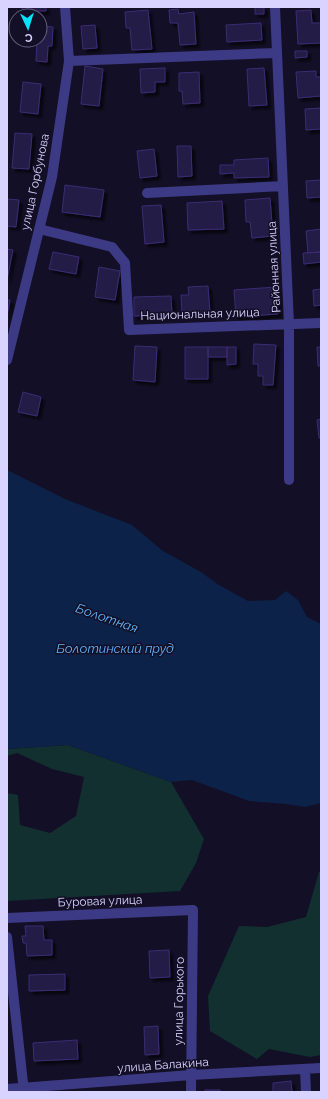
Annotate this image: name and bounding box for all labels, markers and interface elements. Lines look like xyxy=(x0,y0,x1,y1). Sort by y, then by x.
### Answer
north arrow xyxy=(8,8,48,48)
text: С xyxy=(24,31,33,44)
street label: улица Горбунова xyxy=(18,132,52,232)
street label: Районная улица xyxy=(265,221,283,313)
street label: Национальная улица xyxy=(140,305,260,323)
water label: Болотная xyxy=(74,600,140,636)
water label: Болотинский пруд xyxy=(56,641,174,656)
street label: Буровая улица xyxy=(57,893,143,909)
street label: улица Горького xyxy=(171,957,187,1045)
street label: улица Балакина xyxy=(117,1055,209,1075)

